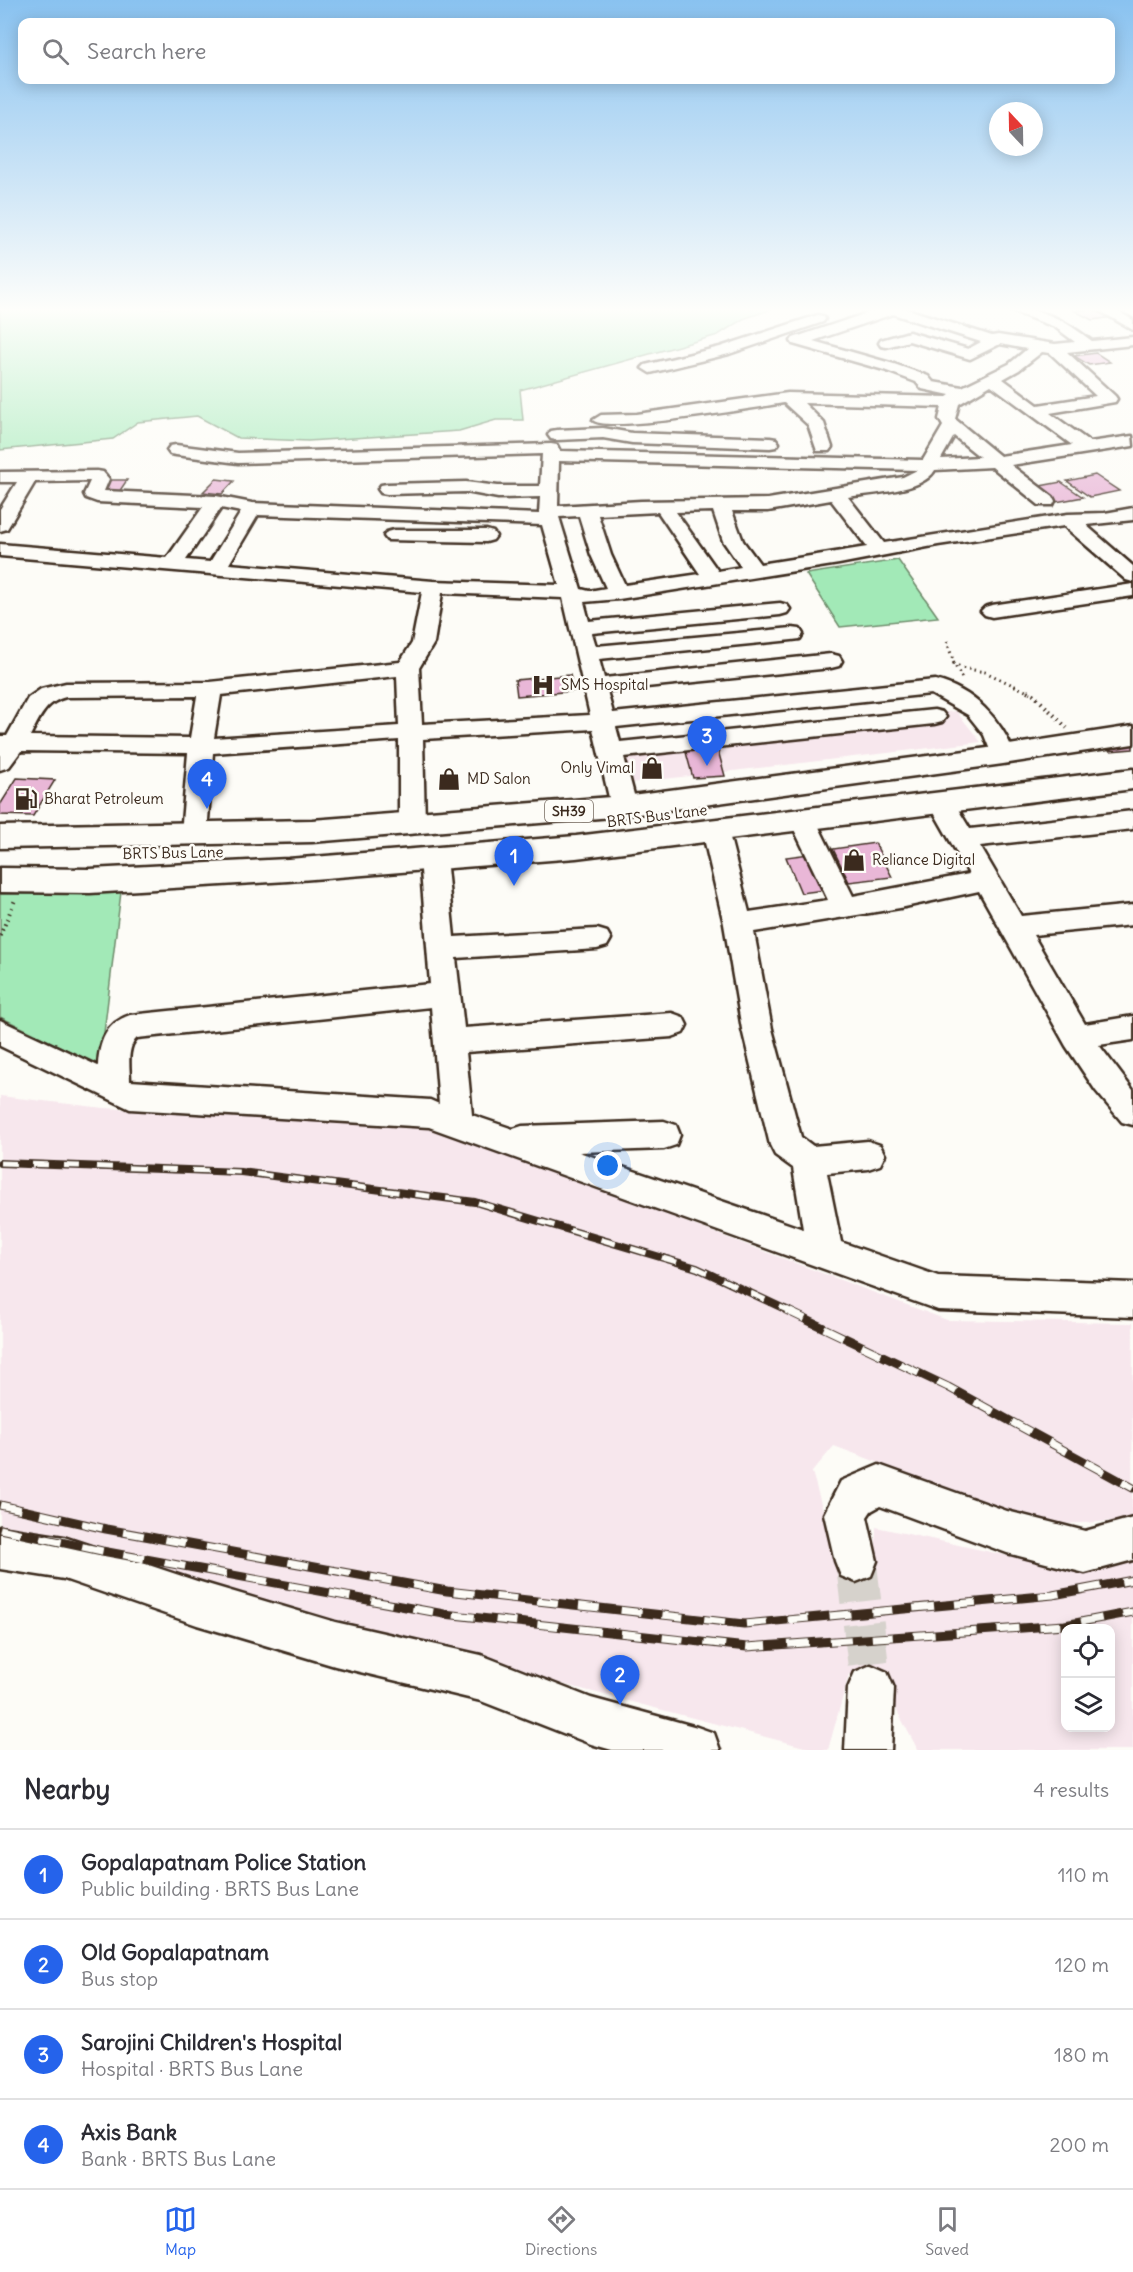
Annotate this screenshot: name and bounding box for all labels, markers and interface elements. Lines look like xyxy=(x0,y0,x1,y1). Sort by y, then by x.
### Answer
search box xyxy=(18,18,1115,84)
icon: search xyxy=(39,35,72,68)
text: Search here xyxy=(87,37,206,65)
north arrow xyxy=(989,102,1043,156)
hospital icon: SMS Hospital xyxy=(530,672,556,698)
place label: SMS Hospital xyxy=(561,675,648,694)
pin: 3 xyxy=(688,716,726,766)
shop icon: Only Vimal xyxy=(639,755,665,781)
place label: Only Vimal xyxy=(560,758,634,777)
pin: 4 xyxy=(188,760,226,809)
shop icon: MD Salon xyxy=(436,766,462,792)
place label: MD Salon xyxy=(467,769,531,788)
fuel station icon: Bharat Petroleum xyxy=(13,786,39,812)
place label: Bharat Petroleum xyxy=(44,789,164,808)
road number: SH39 xyxy=(545,800,593,822)
street label: BRTS Bus Lane xyxy=(606,800,708,831)
pin: 1 xyxy=(494,836,534,886)
street label: BRTS Bus Lane xyxy=(122,842,224,863)
shop icon: Reliance Digital xyxy=(841,847,867,873)
place label: Reliance Digital xyxy=(872,850,975,869)
your location xyxy=(593,1151,622,1180)
map controls xyxy=(1061,1624,1115,1732)
button: locate xyxy=(1061,1624,1115,1678)
pin: 2 xyxy=(600,1656,640,1705)
button: layers xyxy=(1061,1678,1115,1732)
text: Nearby xyxy=(24,1773,110,1806)
text: 4 results xyxy=(1033,1777,1109,1802)
text: Gopalapatnam Police Station xyxy=(81,1848,366,1876)
text: 1 xyxy=(40,1862,47,1887)
text: 110 m xyxy=(1058,1862,1109,1887)
text: Public building · BRTS Bus Lane xyxy=(81,1876,359,1901)
text: Old Gopalapatnam xyxy=(81,1938,269,1966)
text: 2 xyxy=(38,1952,49,1977)
text: 120 m xyxy=(1055,1952,1109,1977)
text: Bus stop xyxy=(81,1966,158,1991)
text: Sarojini Children's Hospital xyxy=(81,2028,342,2056)
text: 3 xyxy=(38,2042,49,2067)
text: 180 m xyxy=(1054,2042,1109,2067)
text: Hospital · BRTS Bus Lane xyxy=(81,2056,303,2081)
text: Axis Bank xyxy=(81,2118,177,2146)
text: 4 xyxy=(38,2132,49,2157)
text: 200 m xyxy=(1049,2132,1109,2157)
text: Bank · BRTS Bus Lane xyxy=(81,2146,276,2171)
tab: Map xyxy=(164,2203,197,2259)
tab: Directions xyxy=(525,2203,597,2259)
tab: Saved xyxy=(925,2203,969,2259)

